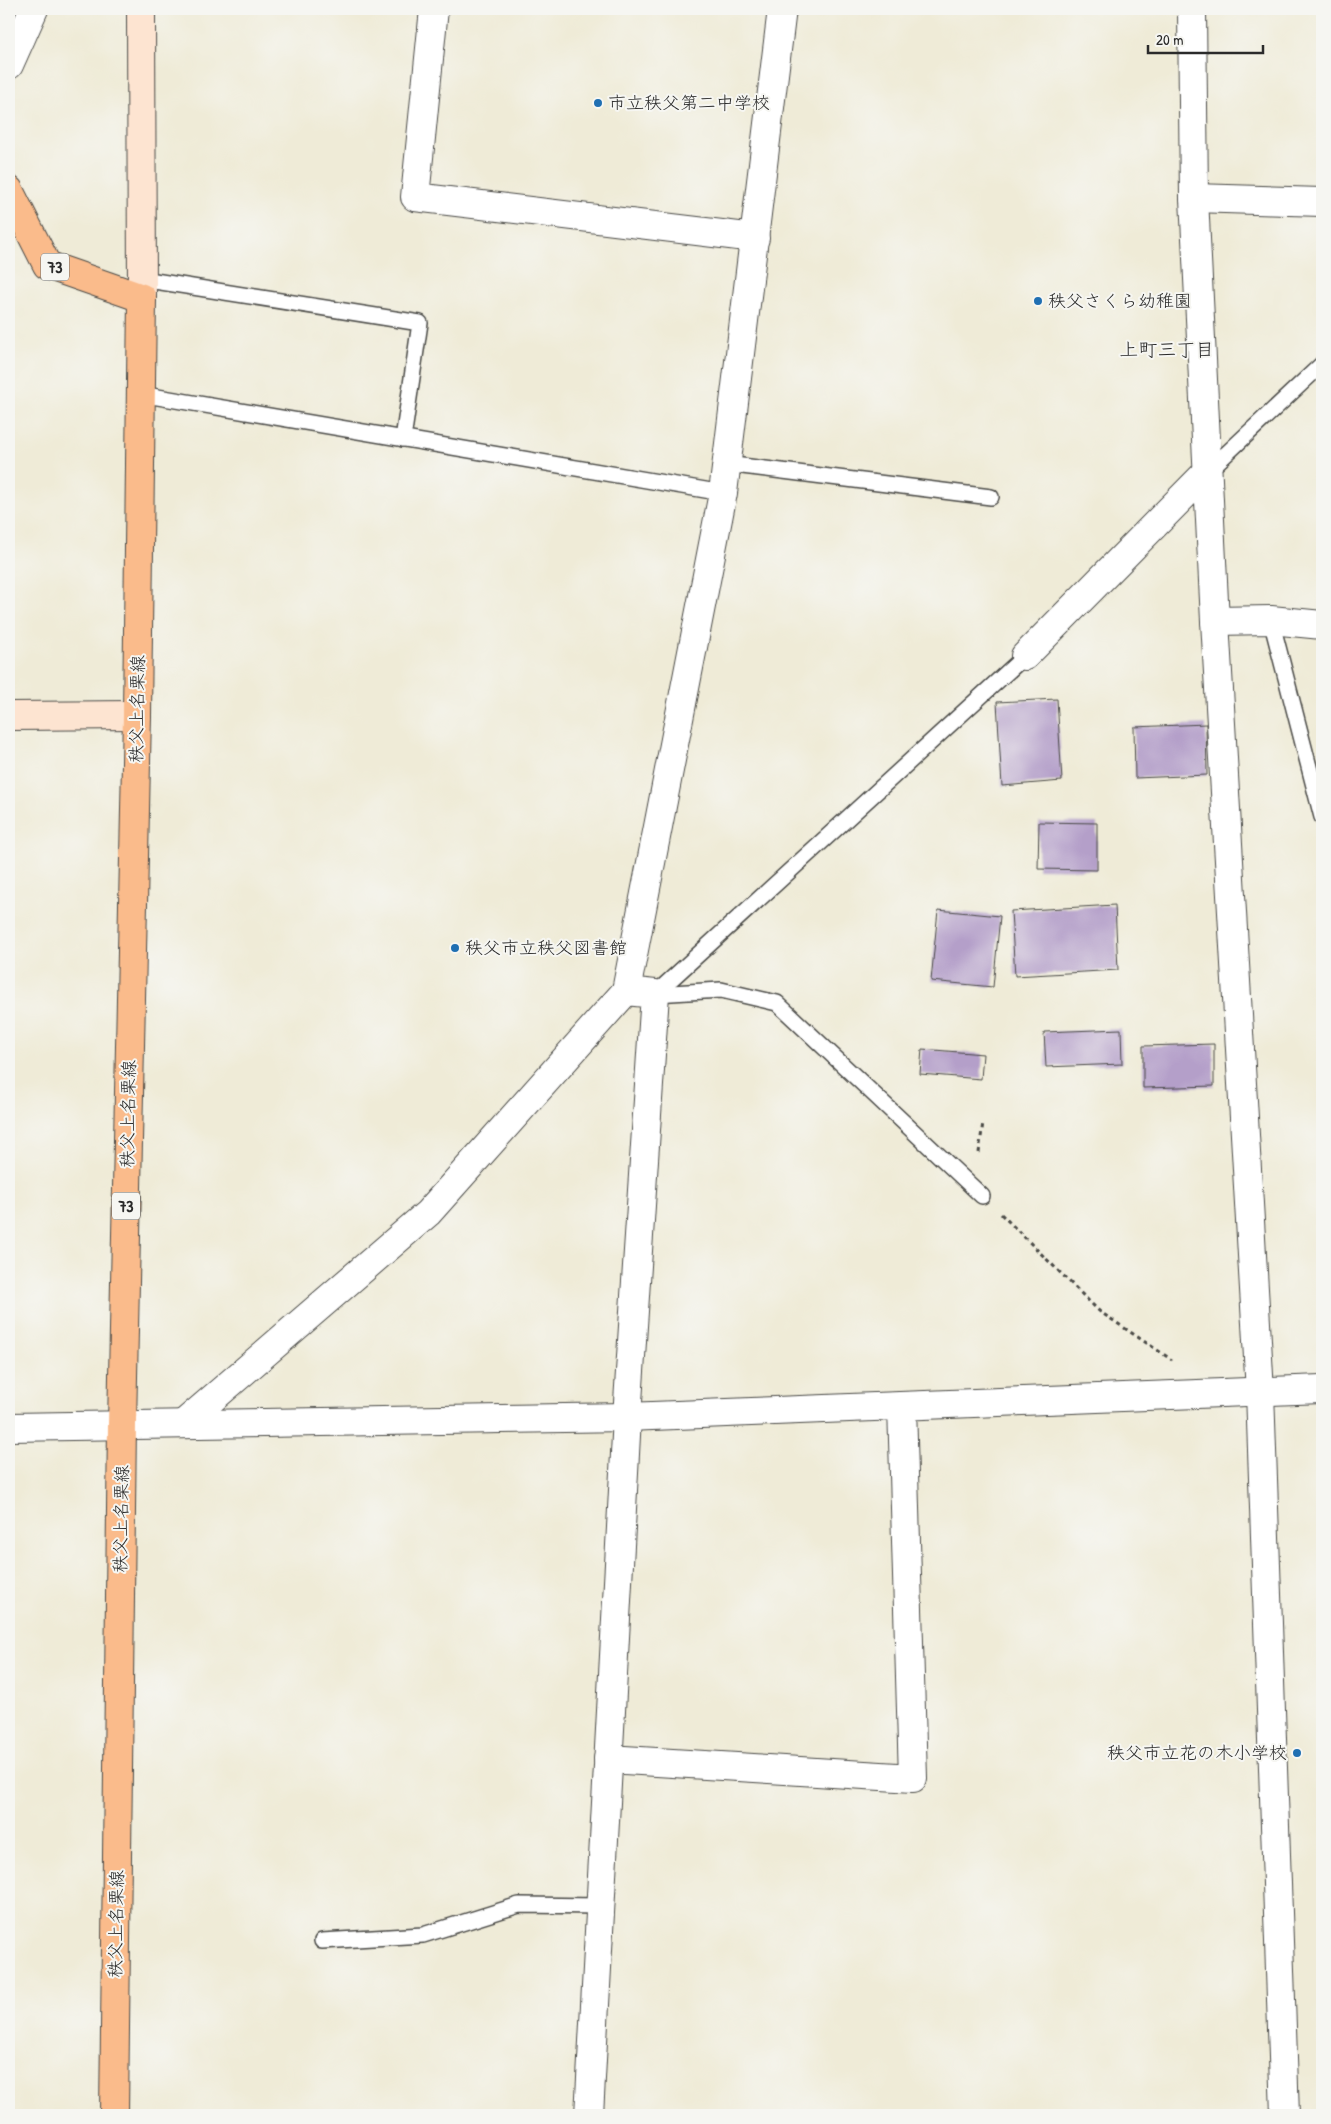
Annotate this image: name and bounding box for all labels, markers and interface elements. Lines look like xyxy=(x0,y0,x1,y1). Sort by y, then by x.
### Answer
scale bar xyxy=(1148,22,1264,54)
text: 20 m xyxy=(1156,29,1183,50)
place label: 市立秩父第二中学校 xyxy=(608,90,770,115)
marker: 市立秩父第二中学校 xyxy=(592,97,604,109)
road number: 73 xyxy=(41,253,69,280)
place label: 秩父さくら幼稚園 xyxy=(1048,288,1192,313)
marker: 秩父さくら幼稚園 xyxy=(1032,295,1044,307)
district label: 上町三丁目 xyxy=(1119,336,1215,362)
street label: 秩父上名栗線 xyxy=(123,655,150,763)
place label: 秩父市立秩父図書館 xyxy=(465,935,627,960)
marker: 秩父市立秩父図書館 xyxy=(449,942,461,954)
street label: 秩父上名栗線 xyxy=(114,1060,141,1168)
road number: 73 xyxy=(112,1192,140,1220)
street label: 秩父上名栗線 xyxy=(107,1465,134,1573)
place label: 秩父市立花の木小学校 xyxy=(1107,1740,1287,1765)
marker: 秩父市立花の木小学校 xyxy=(1291,1747,1303,1759)
street label: 秩父上名栗線 xyxy=(102,1870,129,1978)

